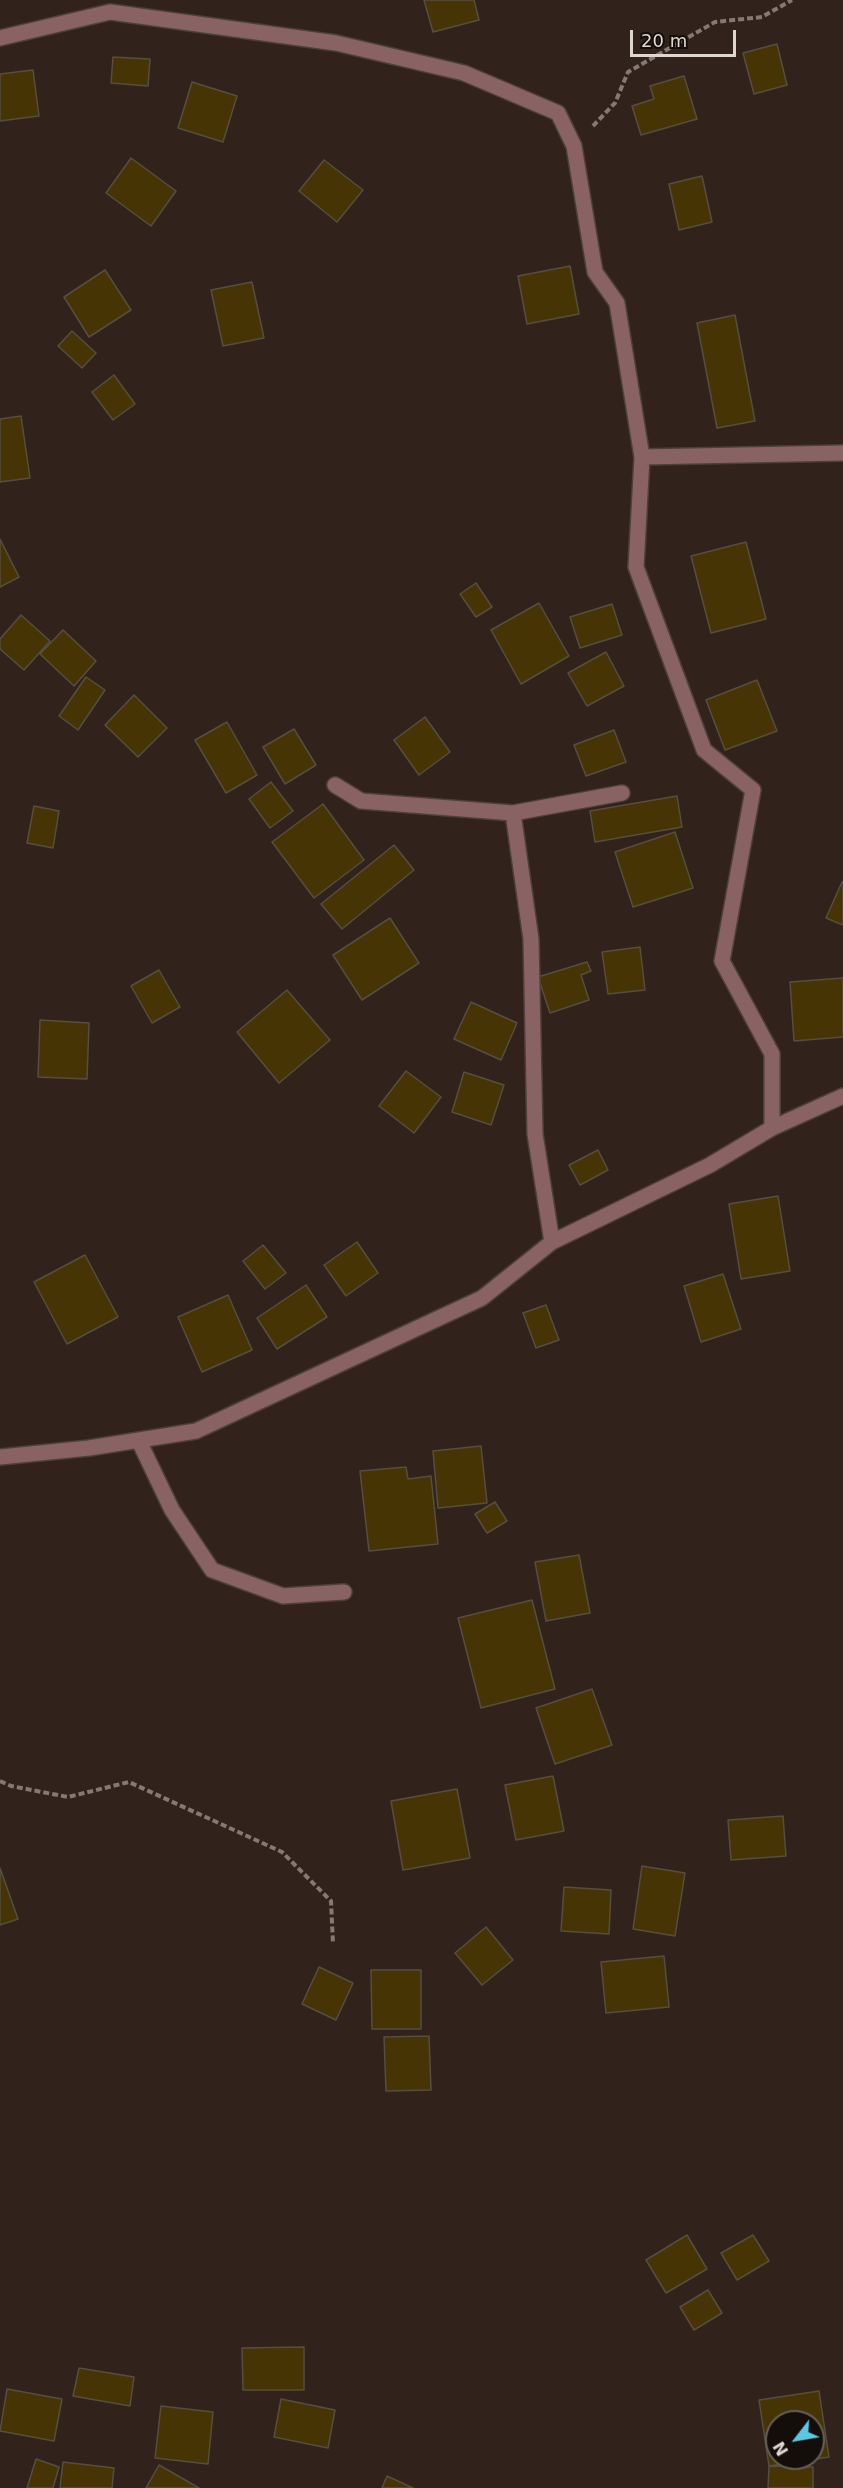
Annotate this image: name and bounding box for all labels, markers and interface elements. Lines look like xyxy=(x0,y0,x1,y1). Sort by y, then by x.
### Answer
scale bar xyxy=(633,18,740,56)
text: 20 m xyxy=(641,30,687,51)
north arrow xyxy=(765,2410,825,2470)
text: N xyxy=(769,2438,792,2459)

